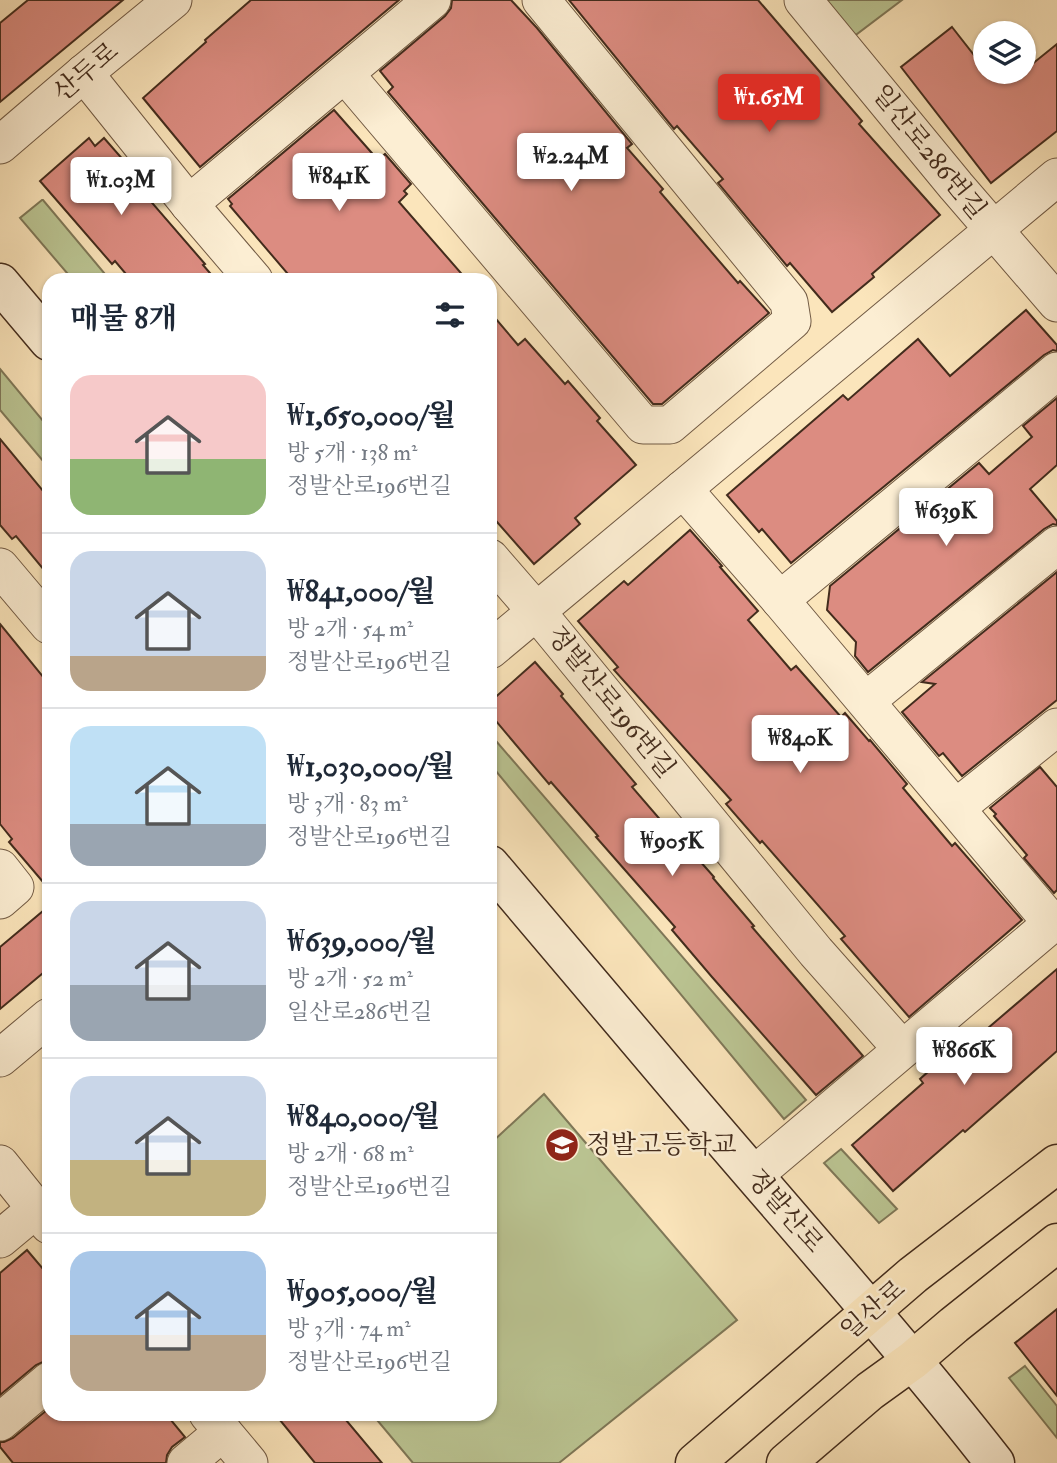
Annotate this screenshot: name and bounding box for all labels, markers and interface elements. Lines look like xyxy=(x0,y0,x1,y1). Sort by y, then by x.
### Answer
map controls xyxy=(973,21,1036,84)
button: layers xyxy=(973,21,1036,84)
street label: 산두로 xyxy=(47,36,125,108)
pin: ₩1.65M xyxy=(712,74,826,134)
street label: 일산로286번길 xyxy=(865,78,993,226)
text: ₩1.65M xyxy=(734,82,804,111)
pin: ₩2.24M xyxy=(514,134,628,193)
text: ₩2.24M xyxy=(533,141,609,170)
pin: ₩841K xyxy=(290,154,388,213)
pin: ₩1.03M xyxy=(64,158,178,217)
text: ₩841K xyxy=(308,161,370,190)
text: ₩1.03M xyxy=(86,165,156,194)
icon: filters xyxy=(431,296,469,334)
text: 매물 8개 xyxy=(70,300,177,337)
text: ₩1,650,000/월 xyxy=(287,397,456,434)
icon: home xyxy=(126,403,210,487)
text: 방 5개 · 138 m² xyxy=(287,438,418,467)
text: 정발산로196번길 xyxy=(287,471,452,500)
pin: ₩639K xyxy=(897,489,995,548)
text: ₩639K xyxy=(915,496,977,525)
text: ₩841,000/월 xyxy=(287,573,436,610)
icon: home xyxy=(126,579,210,663)
text: 방 2개 · 54 m² xyxy=(287,614,413,643)
street label: 정발산로196번길 xyxy=(540,620,682,784)
text: 정발산로196번길 xyxy=(287,647,452,676)
pin: ₩840K xyxy=(751,716,849,775)
text: ₩840K xyxy=(768,723,832,752)
text: ₩1,030,000/월 xyxy=(287,748,455,785)
icon: home xyxy=(126,754,210,838)
text: 방 3개 · 83 m² xyxy=(287,789,408,818)
pin: ₩905K xyxy=(623,818,721,878)
text: 정발산로196번길 xyxy=(287,822,452,851)
text: ₩905K xyxy=(640,826,704,855)
text: ₩639,000/월 xyxy=(287,923,437,960)
icon: home xyxy=(126,929,210,1013)
text: 방 2개 · 52 m² xyxy=(287,964,413,993)
text: 일산로286번길 xyxy=(287,997,432,1026)
pin: ₩866K xyxy=(915,1028,1013,1087)
text: ₩866K xyxy=(932,1035,996,1064)
text: ₩840,000/월 xyxy=(287,1098,440,1135)
icon: home xyxy=(126,1104,210,1188)
school or university icon: 정발고등학교 xyxy=(543,1126,581,1164)
place label: 정발고등학교 xyxy=(586,1129,737,1161)
text: 방 2개 · 68 m² xyxy=(287,1139,414,1168)
street label: 정발산로 xyxy=(740,1163,830,1259)
text: 정발산로196번길 xyxy=(287,1172,452,1201)
text: ₩905,000/월 xyxy=(287,1273,438,1310)
street label: 일산로 xyxy=(834,1273,912,1347)
icon: home xyxy=(126,1279,210,1363)
text: 방 3개 · 74 m² xyxy=(287,1314,411,1343)
text: 정발산로196번길 xyxy=(287,1347,452,1376)

